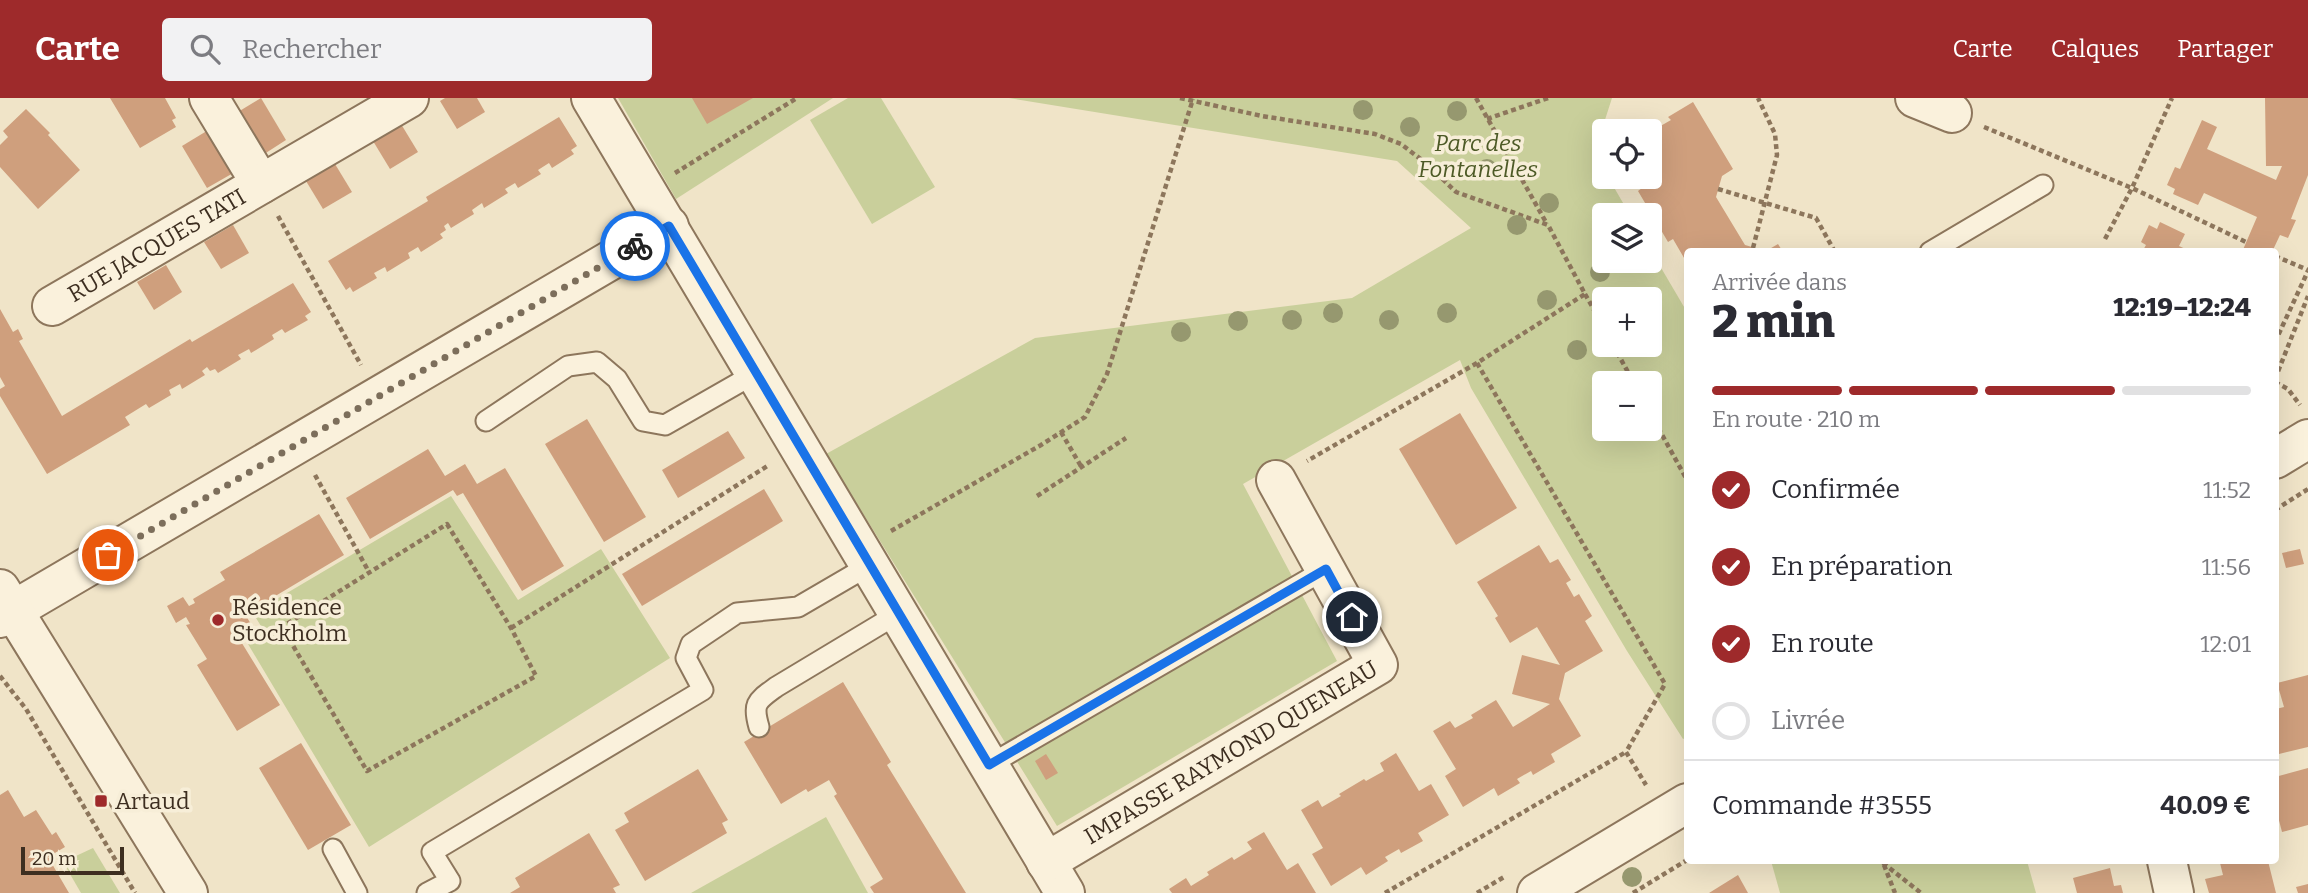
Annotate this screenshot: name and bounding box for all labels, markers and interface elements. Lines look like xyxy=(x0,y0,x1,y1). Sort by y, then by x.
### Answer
search box xyxy=(162,18,652,81)
text: Carte xyxy=(35,29,120,69)
icon: search xyxy=(186,30,224,68)
text: Rechercher xyxy=(242,34,382,65)
text: Carte xyxy=(1953,35,2013,63)
text: Calques xyxy=(2051,35,2139,63)
text: Partager xyxy=(2177,35,2273,63)
map controls xyxy=(1592,119,1662,441)
button: locate xyxy=(1592,119,1662,189)
park label: Parc des Fontanelles xyxy=(1418,129,1538,183)
street label: RUE JACQUES TATI xyxy=(63,182,251,308)
button: layers xyxy=(1592,203,1662,273)
courier xyxy=(600,211,670,281)
icon: bike xyxy=(616,227,654,265)
text: Arrivée dans xyxy=(1712,268,1847,296)
button: + xyxy=(1592,287,1662,357)
text: 12:19–12:24 xyxy=(2113,292,2251,323)
text: 2 min xyxy=(1712,294,1835,349)
button: − xyxy=(1592,371,1662,441)
text: En route · 210 m xyxy=(1712,405,1880,433)
icon: check xyxy=(1712,471,1750,509)
text: Confirmée xyxy=(1771,474,1900,505)
text: 11:52 xyxy=(2203,476,2251,504)
pin xyxy=(78,525,138,585)
icon: bag xyxy=(89,536,127,574)
icon: check xyxy=(1712,548,1750,586)
text: En préparation xyxy=(1771,551,1952,582)
text: 11:56 xyxy=(2202,553,2251,581)
pin xyxy=(1322,587,1382,647)
place label: Résidence Stockholm xyxy=(232,593,347,647)
icon: home xyxy=(1333,598,1371,636)
marker: Résidence Stockholm xyxy=(210,612,226,628)
icon: check xyxy=(1712,625,1750,663)
text: En route xyxy=(1771,628,1874,659)
text: 12:01 xyxy=(2200,630,2251,658)
street label: IMPASSE RAYMOND QUENEAU xyxy=(1079,654,1383,850)
text: Livrée xyxy=(1771,705,1845,736)
place label: Artaud xyxy=(115,787,190,815)
text: Commande #3555 xyxy=(1712,790,1932,821)
text: 40.09 € xyxy=(2160,790,2251,821)
marker: Artaud xyxy=(93,793,109,809)
scale bar xyxy=(21,844,124,876)
text: 20 m xyxy=(32,847,76,870)

